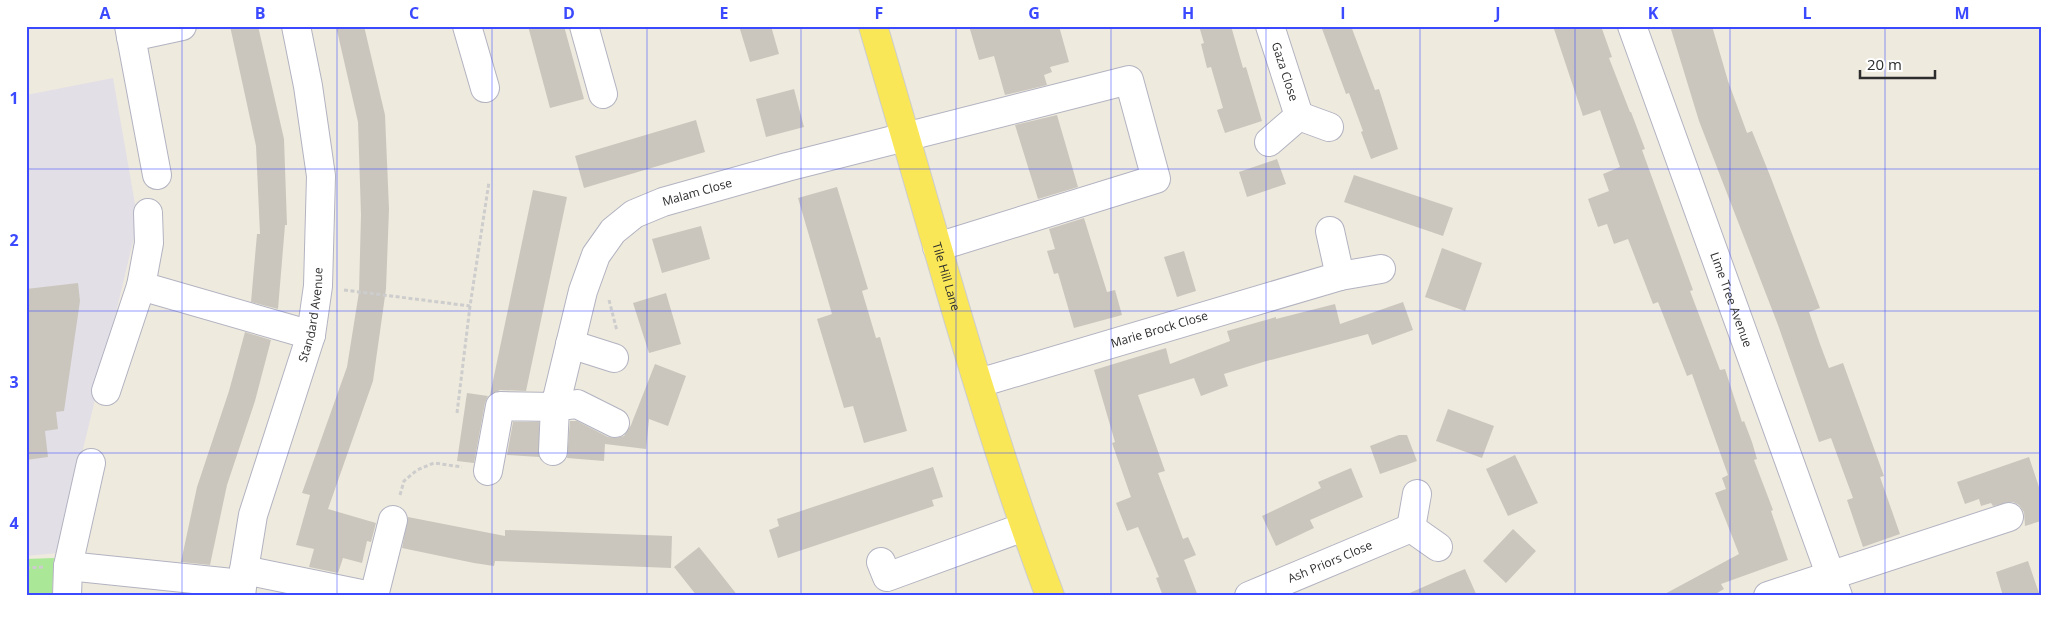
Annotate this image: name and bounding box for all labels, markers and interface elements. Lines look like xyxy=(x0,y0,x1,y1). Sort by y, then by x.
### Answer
text: A xyxy=(99,2,111,24)
text: B xyxy=(255,2,265,24)
text: C xyxy=(409,2,419,24)
text: D xyxy=(563,2,575,24)
text: E xyxy=(720,2,729,24)
text: F xyxy=(875,2,883,24)
text: G xyxy=(1028,2,1040,24)
text: H xyxy=(1182,2,1194,24)
text: I xyxy=(1340,2,1346,24)
text: J xyxy=(1493,2,1501,24)
text: K xyxy=(1648,2,1659,24)
text: L xyxy=(1802,2,1812,24)
text: M xyxy=(1954,2,1970,24)
street label: Gaza Close xyxy=(1268,40,1303,103)
scale bar xyxy=(1860,48,1934,80)
text: 20 m xyxy=(1867,54,1902,74)
text: 1 xyxy=(9,87,19,109)
street label: Malam Close xyxy=(660,174,734,210)
text: 2 xyxy=(9,229,19,251)
street label: Tile Hill Lane xyxy=(928,240,965,313)
street label: Lime Tree Avenue xyxy=(1706,249,1756,350)
street label: Standard Avenue xyxy=(294,267,327,364)
street label: Marie Brock Close xyxy=(1108,307,1210,352)
text: 3 xyxy=(9,371,19,393)
text: 4 xyxy=(9,512,19,534)
street label: Ash Priors Close xyxy=(1285,536,1375,587)

